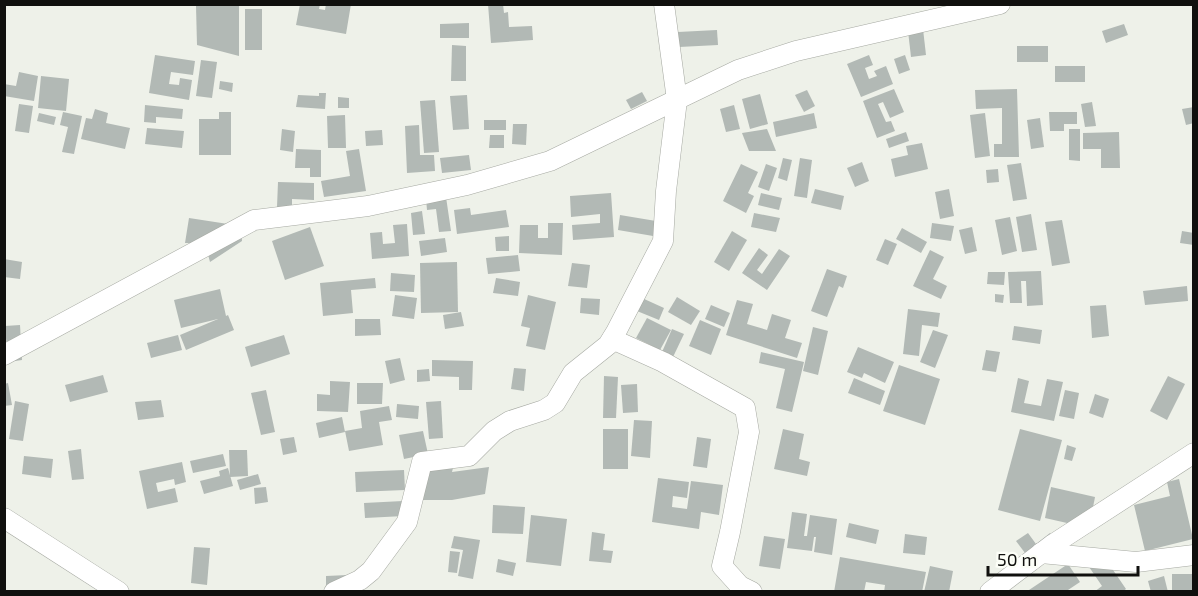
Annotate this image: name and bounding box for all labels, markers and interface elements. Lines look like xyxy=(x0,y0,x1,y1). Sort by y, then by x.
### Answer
scale bar xyxy=(988,539,1138,577)
text: 50 m xyxy=(997,548,1037,570)

